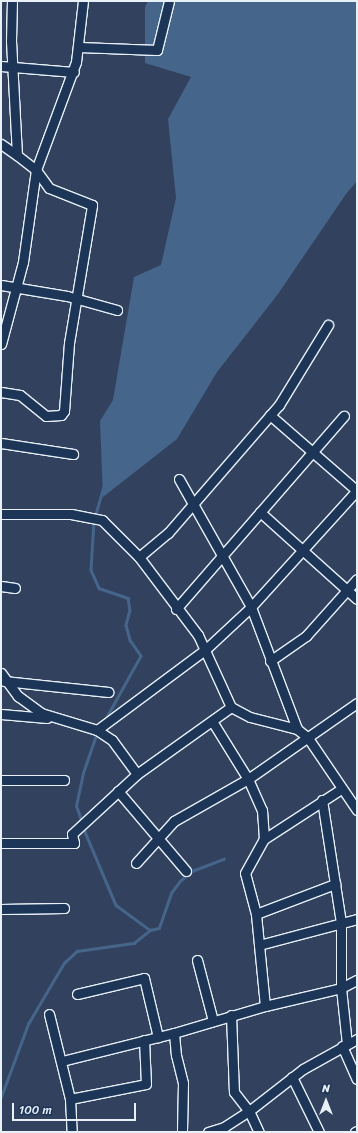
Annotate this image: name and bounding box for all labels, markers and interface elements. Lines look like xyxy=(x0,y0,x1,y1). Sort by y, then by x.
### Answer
text: N xyxy=(322,1079,330,1098)
north arrow xyxy=(306,1081,346,1121)
scale bar xyxy=(14,1095,138,1121)
text: 100 m xyxy=(19,1099,52,1121)

